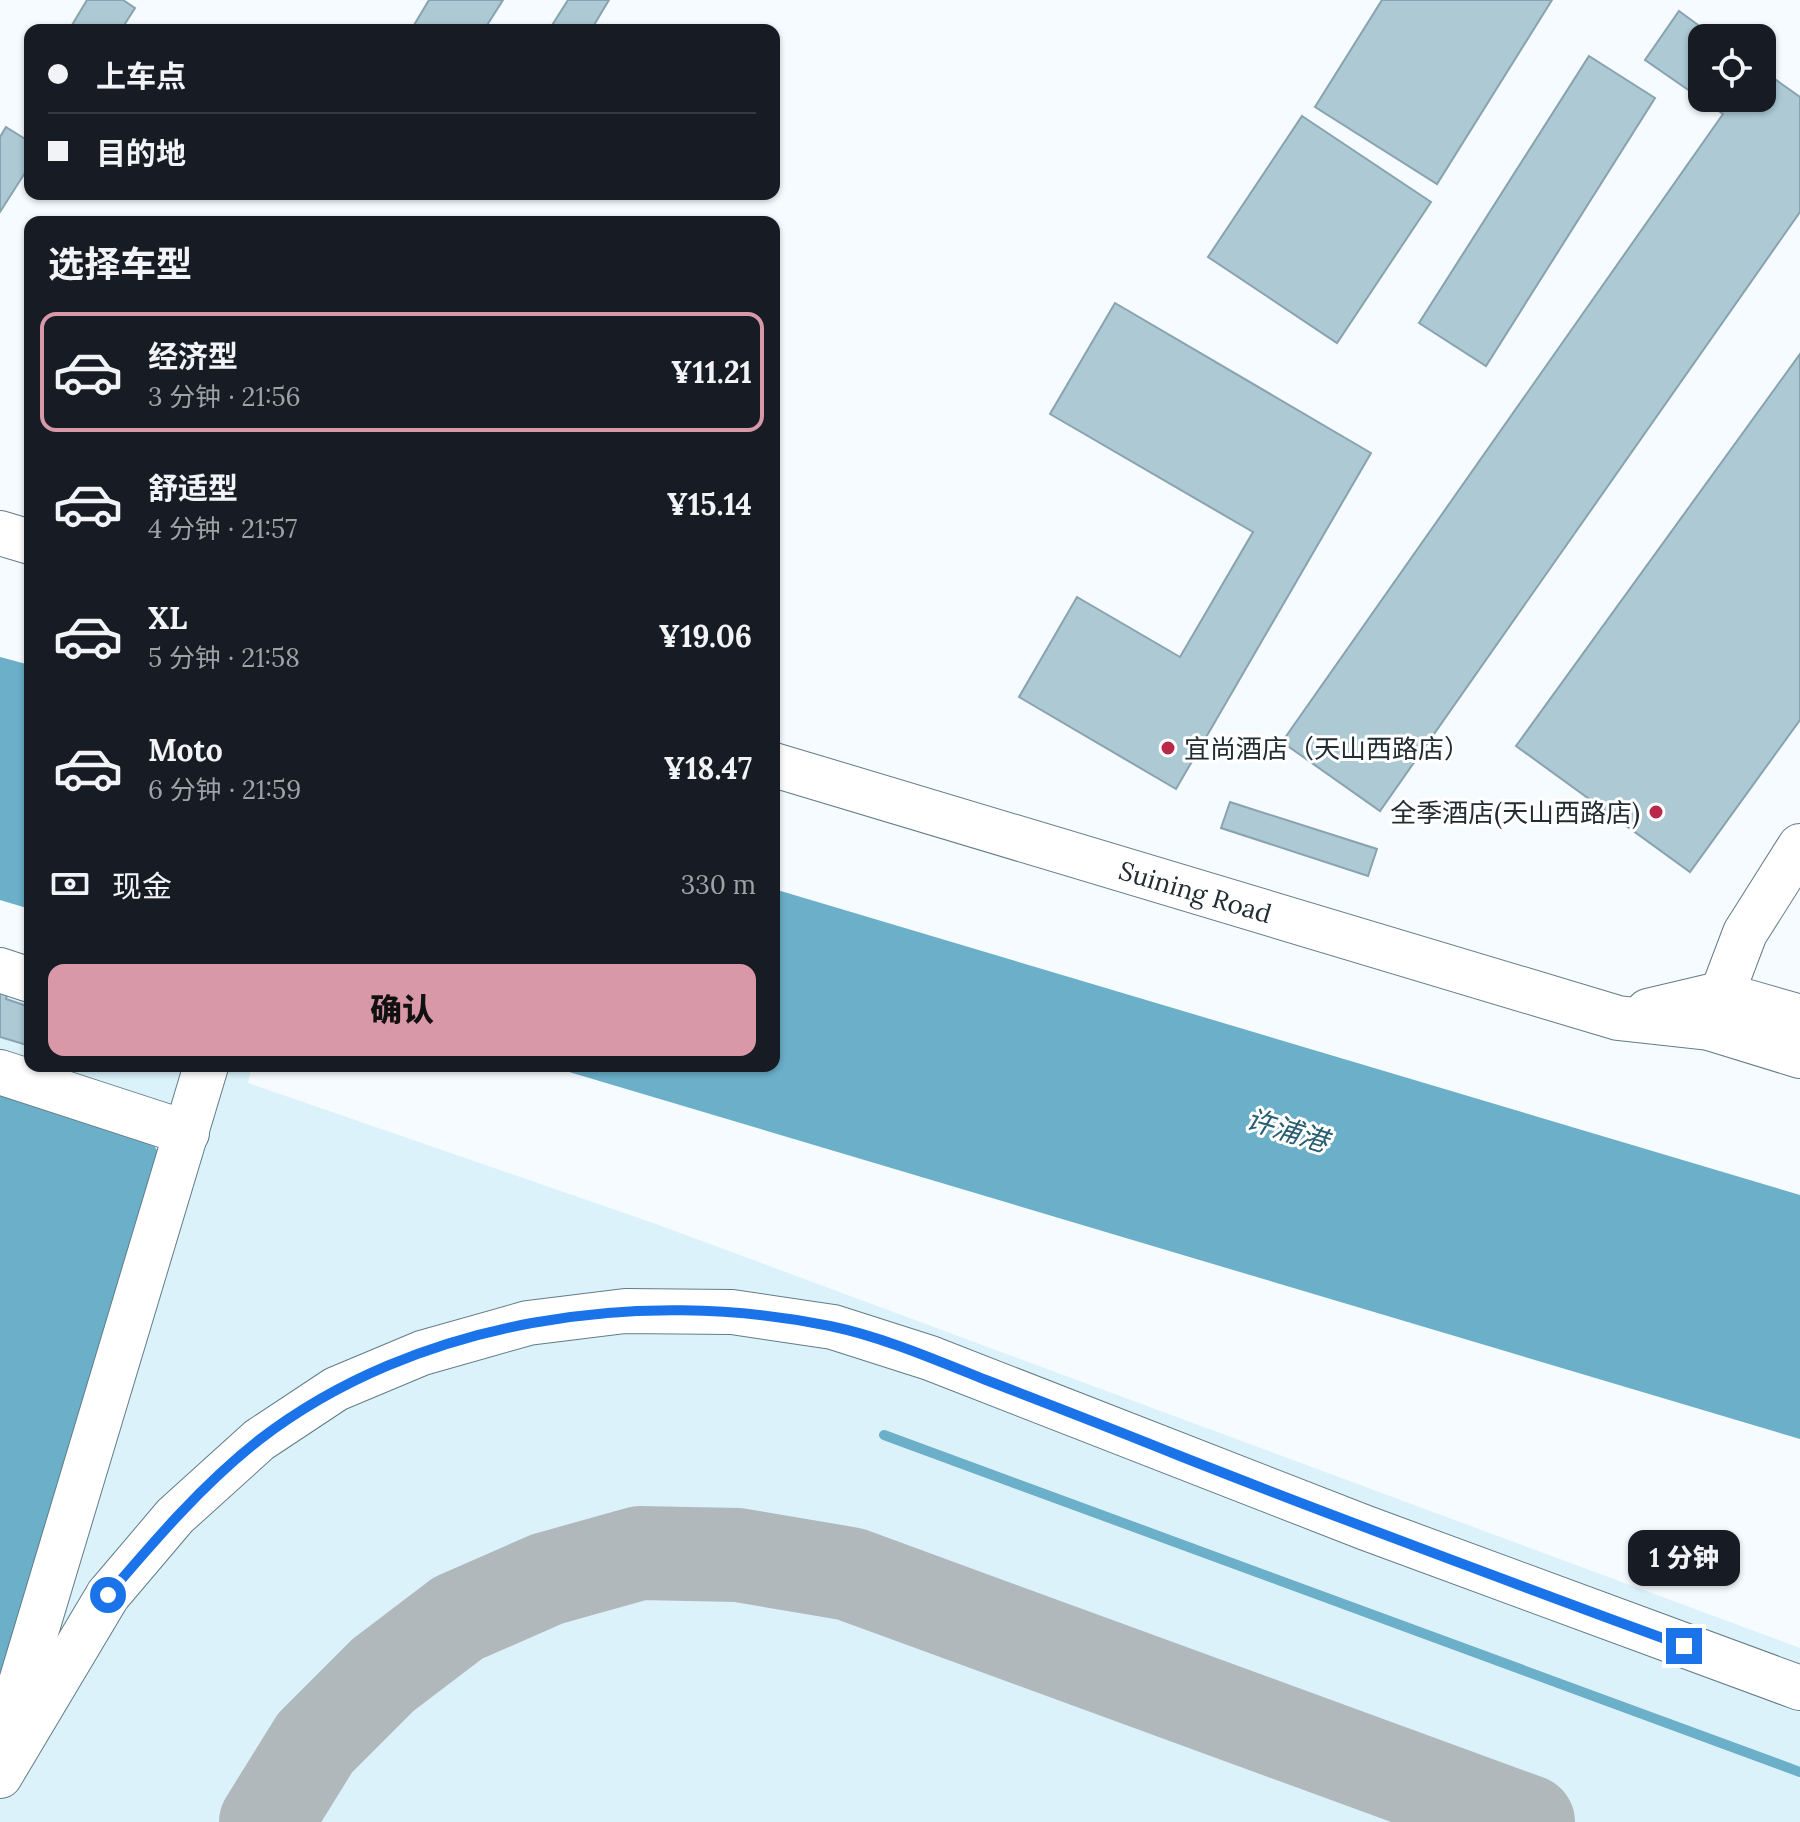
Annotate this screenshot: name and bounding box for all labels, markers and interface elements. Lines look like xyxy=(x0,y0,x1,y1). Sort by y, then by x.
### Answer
map controls xyxy=(1688,24,1776,112)
button: locate xyxy=(1688,24,1776,112)
text: 上车点 xyxy=(96,57,186,95)
text: 目的地 xyxy=(96,134,186,172)
text: 选择车型 xyxy=(48,241,192,287)
icon: car xyxy=(52,336,124,408)
text: 经济型 xyxy=(148,337,238,375)
text: ¥11.21 xyxy=(671,353,752,391)
text: 3 分钟 · 21:56 xyxy=(148,380,301,413)
icon: car xyxy=(52,468,124,540)
text: 舒适型 xyxy=(148,469,238,507)
text: ¥15.14 xyxy=(666,485,752,523)
text: 4 分钟 · 21:57 xyxy=(148,512,297,545)
text: XL xyxy=(148,599,187,637)
icon: car xyxy=(52,600,124,672)
text: ¥19.06 xyxy=(658,617,752,655)
text: 5 分钟 · 21:58 xyxy=(148,641,300,674)
text: Moto xyxy=(148,731,223,769)
icon: car xyxy=(52,732,124,804)
place label: 宜尚酒店（天山西路店） xyxy=(1184,732,1470,765)
marker: 宜尚酒店（天山西路店） xyxy=(1159,739,1177,757)
text: ¥18.47 xyxy=(664,749,752,787)
text: 6 分钟 · 21:59 xyxy=(148,773,301,806)
place label: 全季酒店(天山西路店) xyxy=(1390,796,1640,830)
marker: 全季酒店(天山西路店) xyxy=(1647,803,1665,821)
street label: Suining Road xyxy=(1115,853,1276,930)
icon: cash xyxy=(48,862,92,906)
text: 现金 xyxy=(112,867,172,905)
text: 330 m xyxy=(681,868,756,901)
button: 确认 xyxy=(48,964,756,1056)
water label: 许浦港 xyxy=(1242,1101,1336,1161)
callout: 1 分钟 xyxy=(1628,1530,1740,1586)
text: 1 分钟 xyxy=(1649,1541,1719,1574)
route start xyxy=(90,1577,126,1613)
route end xyxy=(1666,1628,1702,1664)

